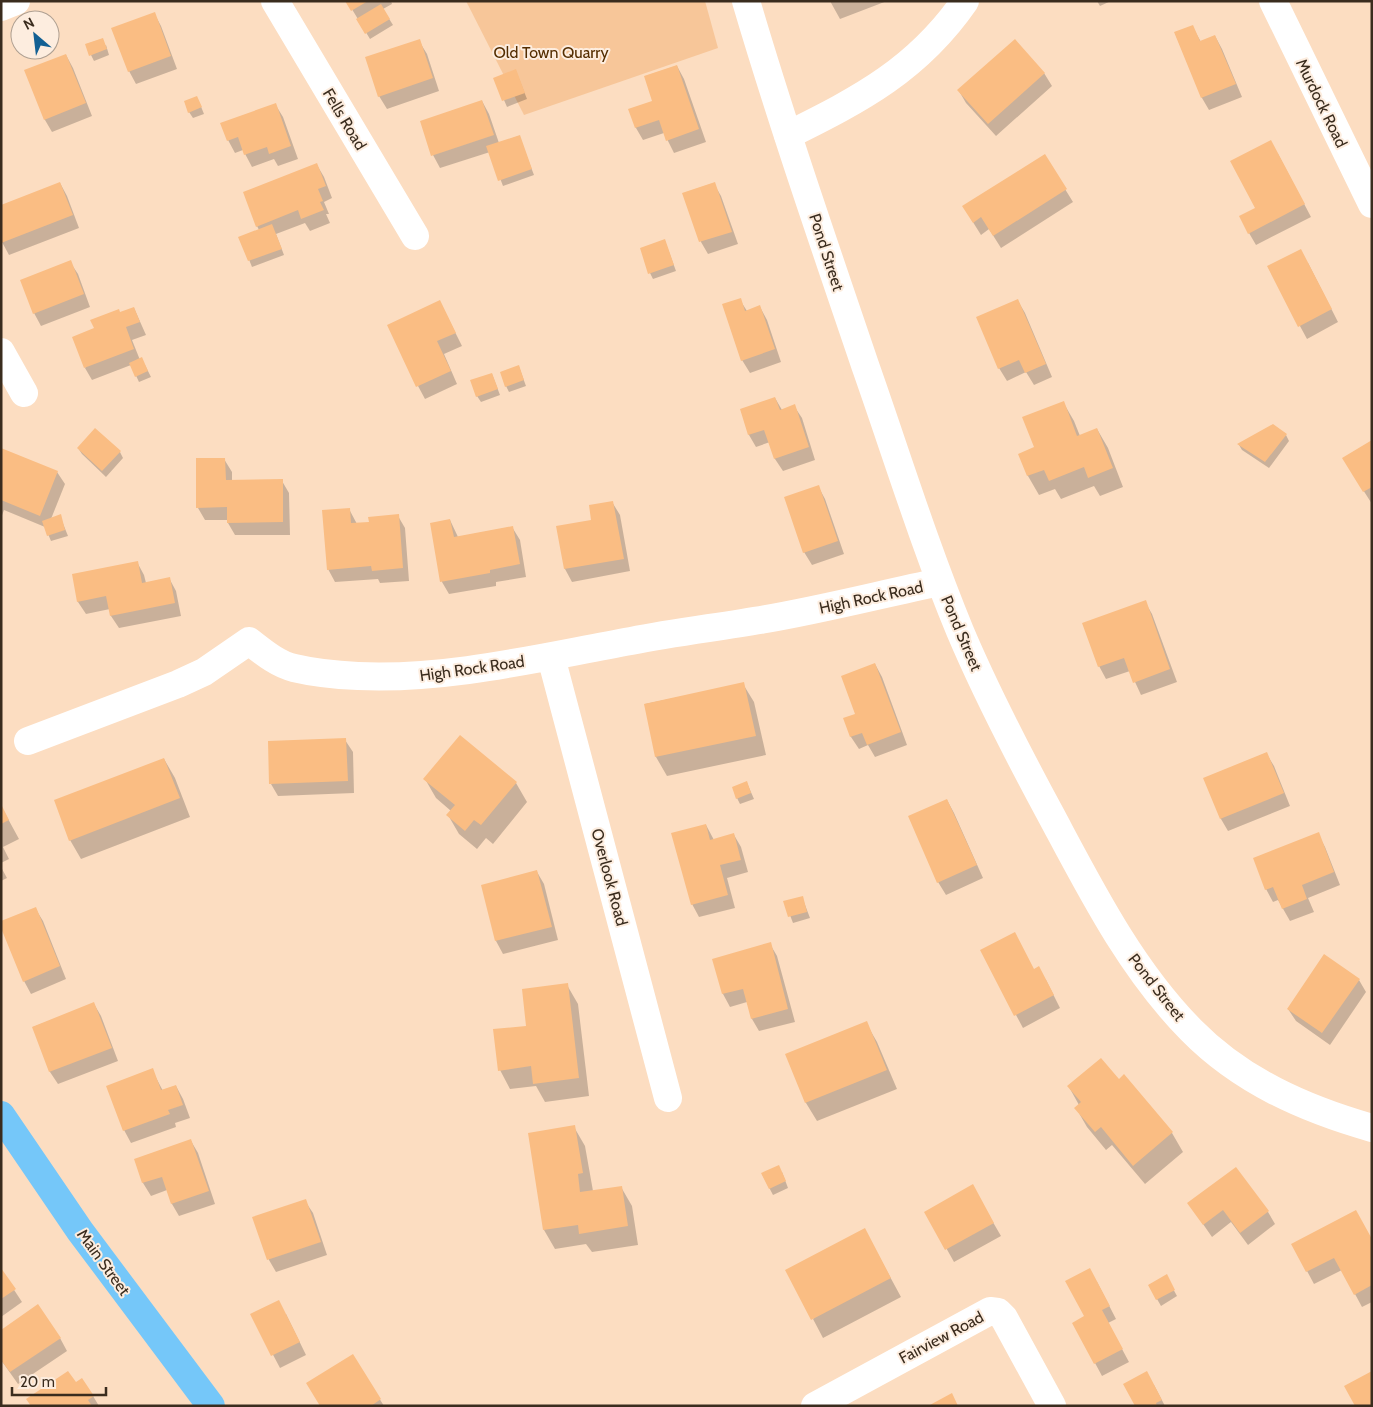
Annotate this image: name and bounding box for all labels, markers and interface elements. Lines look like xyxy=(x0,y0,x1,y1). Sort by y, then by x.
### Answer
north arrow xyxy=(10,10,60,60)
text: N xyxy=(20,13,37,34)
park label: Old Town Quarry xyxy=(493,43,609,62)
street label: Murdock Road xyxy=(1292,56,1351,151)
street label: Fells Road xyxy=(319,85,370,153)
street label: Pond Street xyxy=(805,211,848,294)
street label: High Rock Road xyxy=(817,577,925,618)
street label: Pond Street xyxy=(937,593,986,674)
street label: High Rock Road xyxy=(418,652,526,685)
street label: Overlook Road xyxy=(587,826,632,928)
street label: Pond Street xyxy=(1124,950,1189,1025)
street label: Main Street xyxy=(73,1225,134,1300)
street label: Fairview Road xyxy=(896,1307,987,1368)
scale bar xyxy=(12,1364,106,1396)
text: 20 m xyxy=(20,1373,55,1391)

